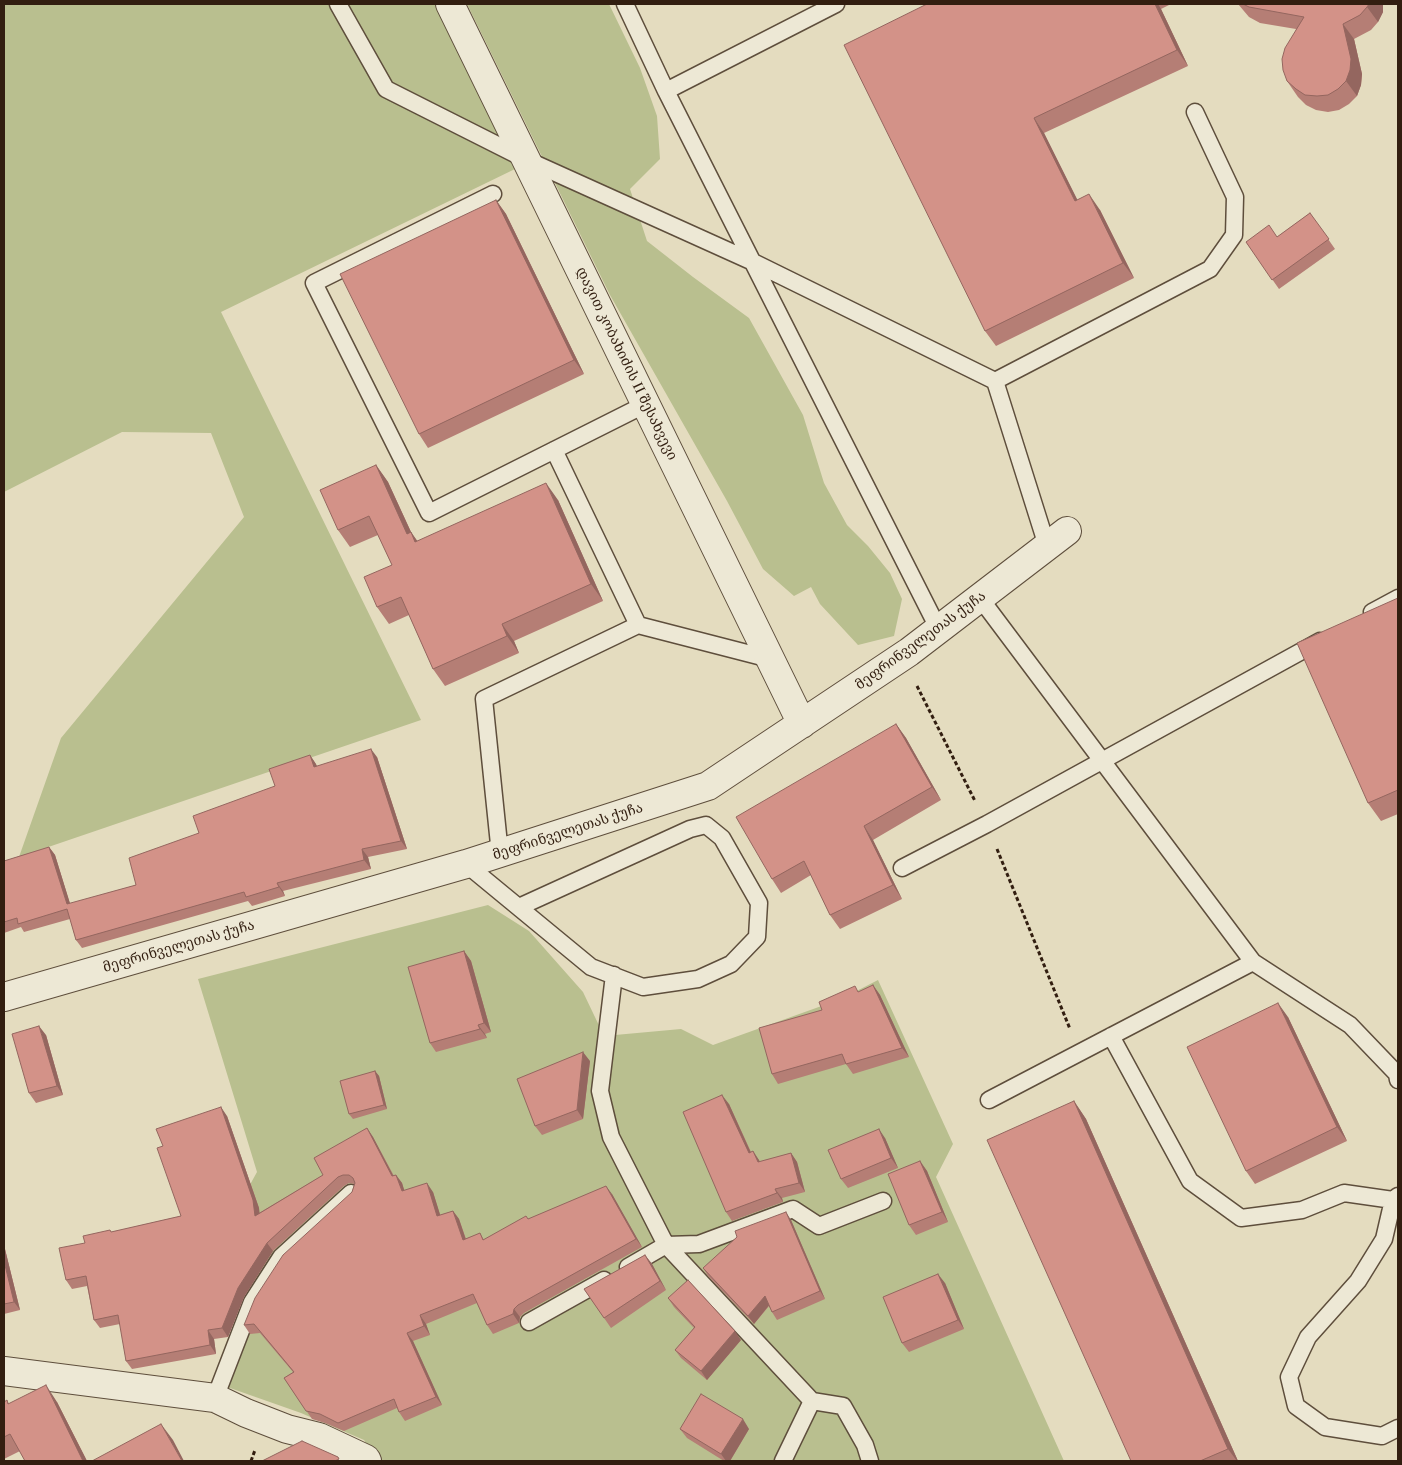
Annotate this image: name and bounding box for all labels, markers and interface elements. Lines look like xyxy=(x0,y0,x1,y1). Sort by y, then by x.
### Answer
street label: დავით კობახიძის II შესახვევი xyxy=(572,265,680,463)
street label: მეფრინველეთას ქუჩა xyxy=(853,588,989,694)
street label: მეფრინველეთას ქუჩა xyxy=(491,800,645,864)
street label: მეფრინველეთას ქუჩა xyxy=(101,917,257,977)

